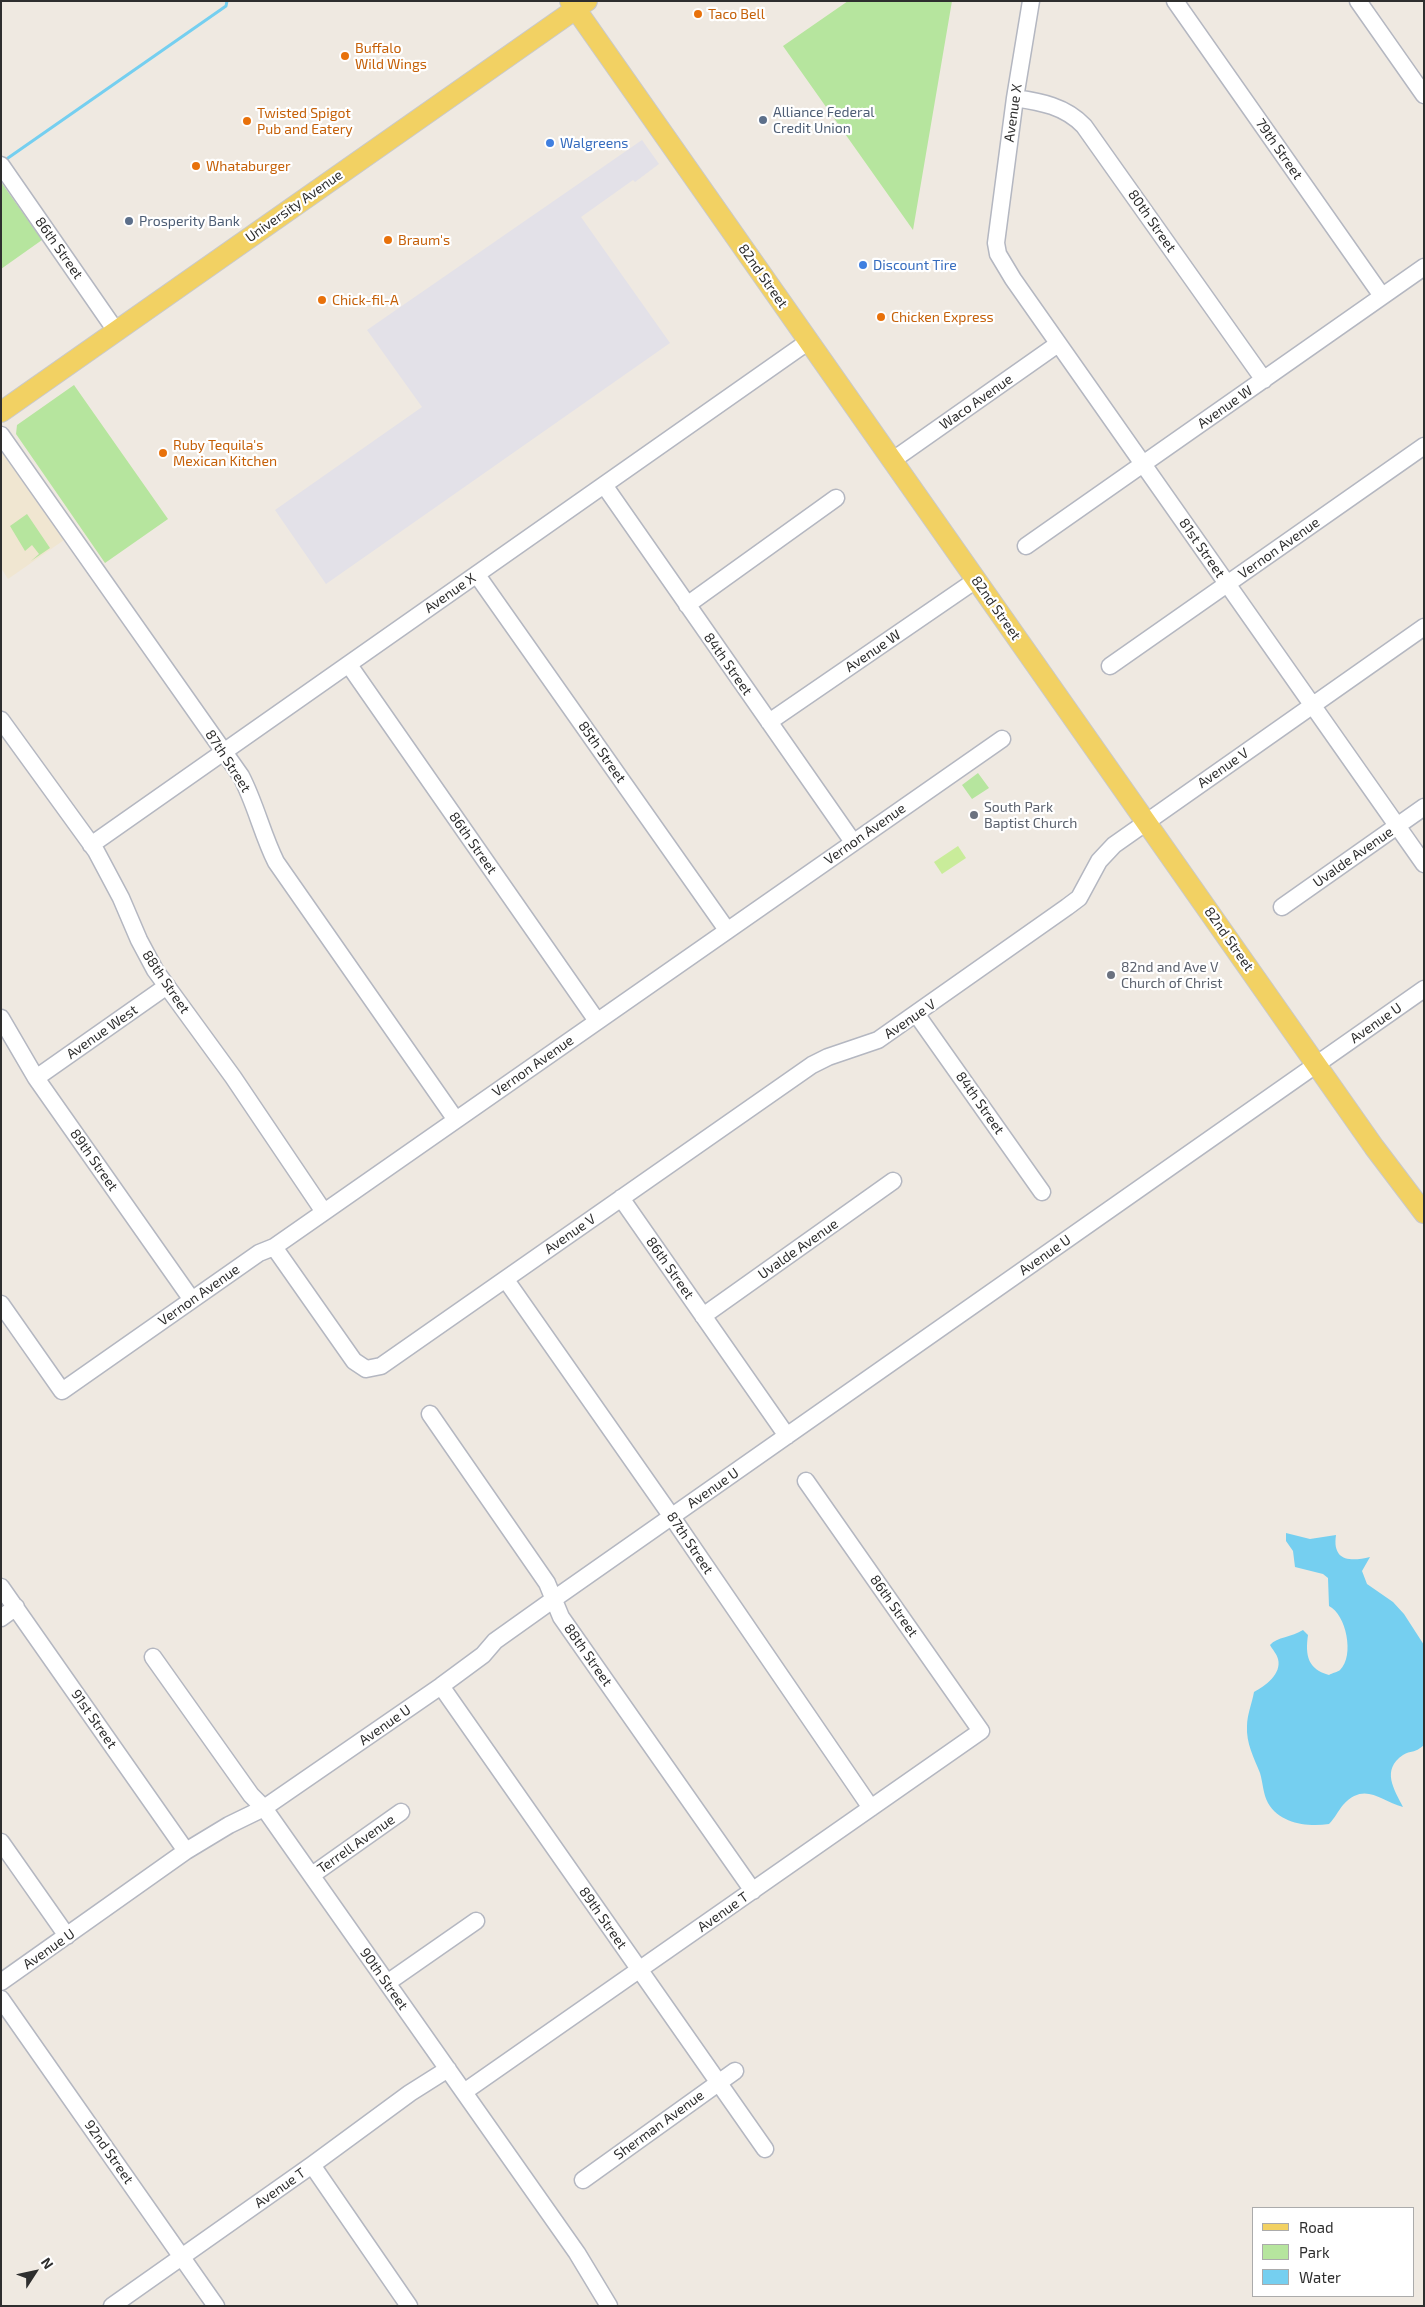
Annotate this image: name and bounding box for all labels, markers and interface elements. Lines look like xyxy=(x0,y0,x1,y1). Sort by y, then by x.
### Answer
place label: Taco Bell xyxy=(708,6,765,22)
marker: Taco Bell xyxy=(692,8,704,20)
place label: Buffalo Wild Wings xyxy=(355,40,427,72)
marker: Buffalo Wild Wings xyxy=(339,50,351,62)
street label: Avenue X xyxy=(1001,83,1025,143)
place label: Alliance Federal Credit Union xyxy=(773,104,875,136)
place label: Twisted Spigot Pub and Eatery xyxy=(257,105,353,138)
marker: Alliance Federal Credit Union xyxy=(757,114,769,126)
marker: Twisted Spigot Pub and Eatery xyxy=(241,115,253,127)
street label: 79th Street xyxy=(1252,115,1306,183)
place label: Walgreens xyxy=(560,135,628,151)
marker: Walgreens xyxy=(544,137,556,149)
place label: Whataburger xyxy=(206,158,291,174)
marker: Whataburger xyxy=(190,160,202,172)
street label: University Avenue xyxy=(242,166,346,246)
street label: 80th Street xyxy=(1124,187,1180,255)
place label: Prosperity Bank xyxy=(139,213,240,229)
street label: 86th Street xyxy=(31,214,87,282)
marker: Prosperity Bank xyxy=(123,215,135,227)
place label: Braum's xyxy=(398,232,450,248)
marker: Braum's xyxy=(382,234,394,246)
street label: 82nd Street xyxy=(735,241,791,311)
place label: Discount Tire xyxy=(873,257,957,273)
marker: Discount Tire xyxy=(857,259,869,271)
place label: Chick-fil-A xyxy=(332,292,399,308)
marker: Chick-fil-A xyxy=(316,294,328,306)
place label: Chicken Express xyxy=(891,309,994,325)
marker: Chicken Express xyxy=(875,311,887,323)
street label: Waco Avenue xyxy=(936,371,1016,433)
street label: Avenue W xyxy=(1194,382,1256,432)
place label: Ruby Tequila's Mexican Kitchen xyxy=(173,437,277,470)
marker: Ruby Tequila's Mexican Kitchen xyxy=(157,447,169,459)
street label: Vernon Avenue xyxy=(1235,514,1323,582)
street label: 81st Street xyxy=(1175,515,1229,581)
street label: Avenue X xyxy=(421,569,479,617)
street label: 82nd Street xyxy=(968,573,1024,643)
street label: Avenue W xyxy=(842,626,904,676)
street label: 84th Street xyxy=(700,629,756,699)
street label: 85th Street xyxy=(575,718,629,786)
street label: 87th Street xyxy=(202,727,254,795)
street label: Avenue V xyxy=(1194,744,1252,792)
place label: South Park Baptist Church xyxy=(984,799,1077,832)
street label: Vernon Avenue xyxy=(821,800,909,868)
street label: 86th Street xyxy=(445,809,501,877)
marker: South Park Baptist Church xyxy=(968,809,980,821)
street label: Uvalde Avenue xyxy=(1310,823,1396,891)
street label: 82nd Street xyxy=(1201,904,1257,974)
street label: 88th Street xyxy=(139,947,193,1017)
place label: 82nd and Ave V Church of Christ xyxy=(1121,959,1223,992)
marker: 82nd and Ave V Church of Christ xyxy=(1105,969,1117,981)
street label: Avenue V xyxy=(881,996,939,1042)
street label: Avenue U xyxy=(1347,999,1405,1047)
street label: Avenue West xyxy=(63,1001,141,1063)
street label: Vernon Avenue xyxy=(489,1032,577,1100)
street label: 84th Street xyxy=(952,1068,1008,1138)
street label: 89th Street xyxy=(66,1126,122,1194)
street label: Avenue V xyxy=(541,1210,599,1258)
street label: Uvalde Avenue xyxy=(755,1215,841,1283)
street label: Avenue U xyxy=(1016,1231,1074,1279)
street label: 86th Street xyxy=(642,1234,698,1302)
street label: Vernon Avenue xyxy=(155,1261,243,1329)
street label: Avenue U xyxy=(684,1464,742,1512)
street label: 87th Street xyxy=(663,1509,717,1577)
street label: 86th Street xyxy=(866,1572,922,1640)
street label: 88th Street xyxy=(560,1620,616,1690)
street label: 91st Street xyxy=(68,1686,120,1752)
street label: Avenue U xyxy=(356,1701,414,1749)
street label: Terrell Avenue xyxy=(314,1811,398,1877)
street label: 89th Street xyxy=(575,1884,631,1952)
street label: Avenue T xyxy=(694,1888,752,1936)
street label: Avenue U xyxy=(20,1925,78,1973)
street label: 90th Street xyxy=(356,1945,412,2013)
street label: Sherman Avenue xyxy=(611,2087,707,2163)
street label: 92nd Street xyxy=(81,2117,137,2187)
street label: Avenue T xyxy=(251,2164,309,2212)
legend xyxy=(1252,2207,1415,2297)
text: Road xyxy=(1299,2218,1334,2236)
text: Park xyxy=(1299,2243,1330,2261)
north arrow xyxy=(10,2247,60,2297)
text: N xyxy=(38,2254,58,2272)
text: Water xyxy=(1299,2268,1341,2286)

